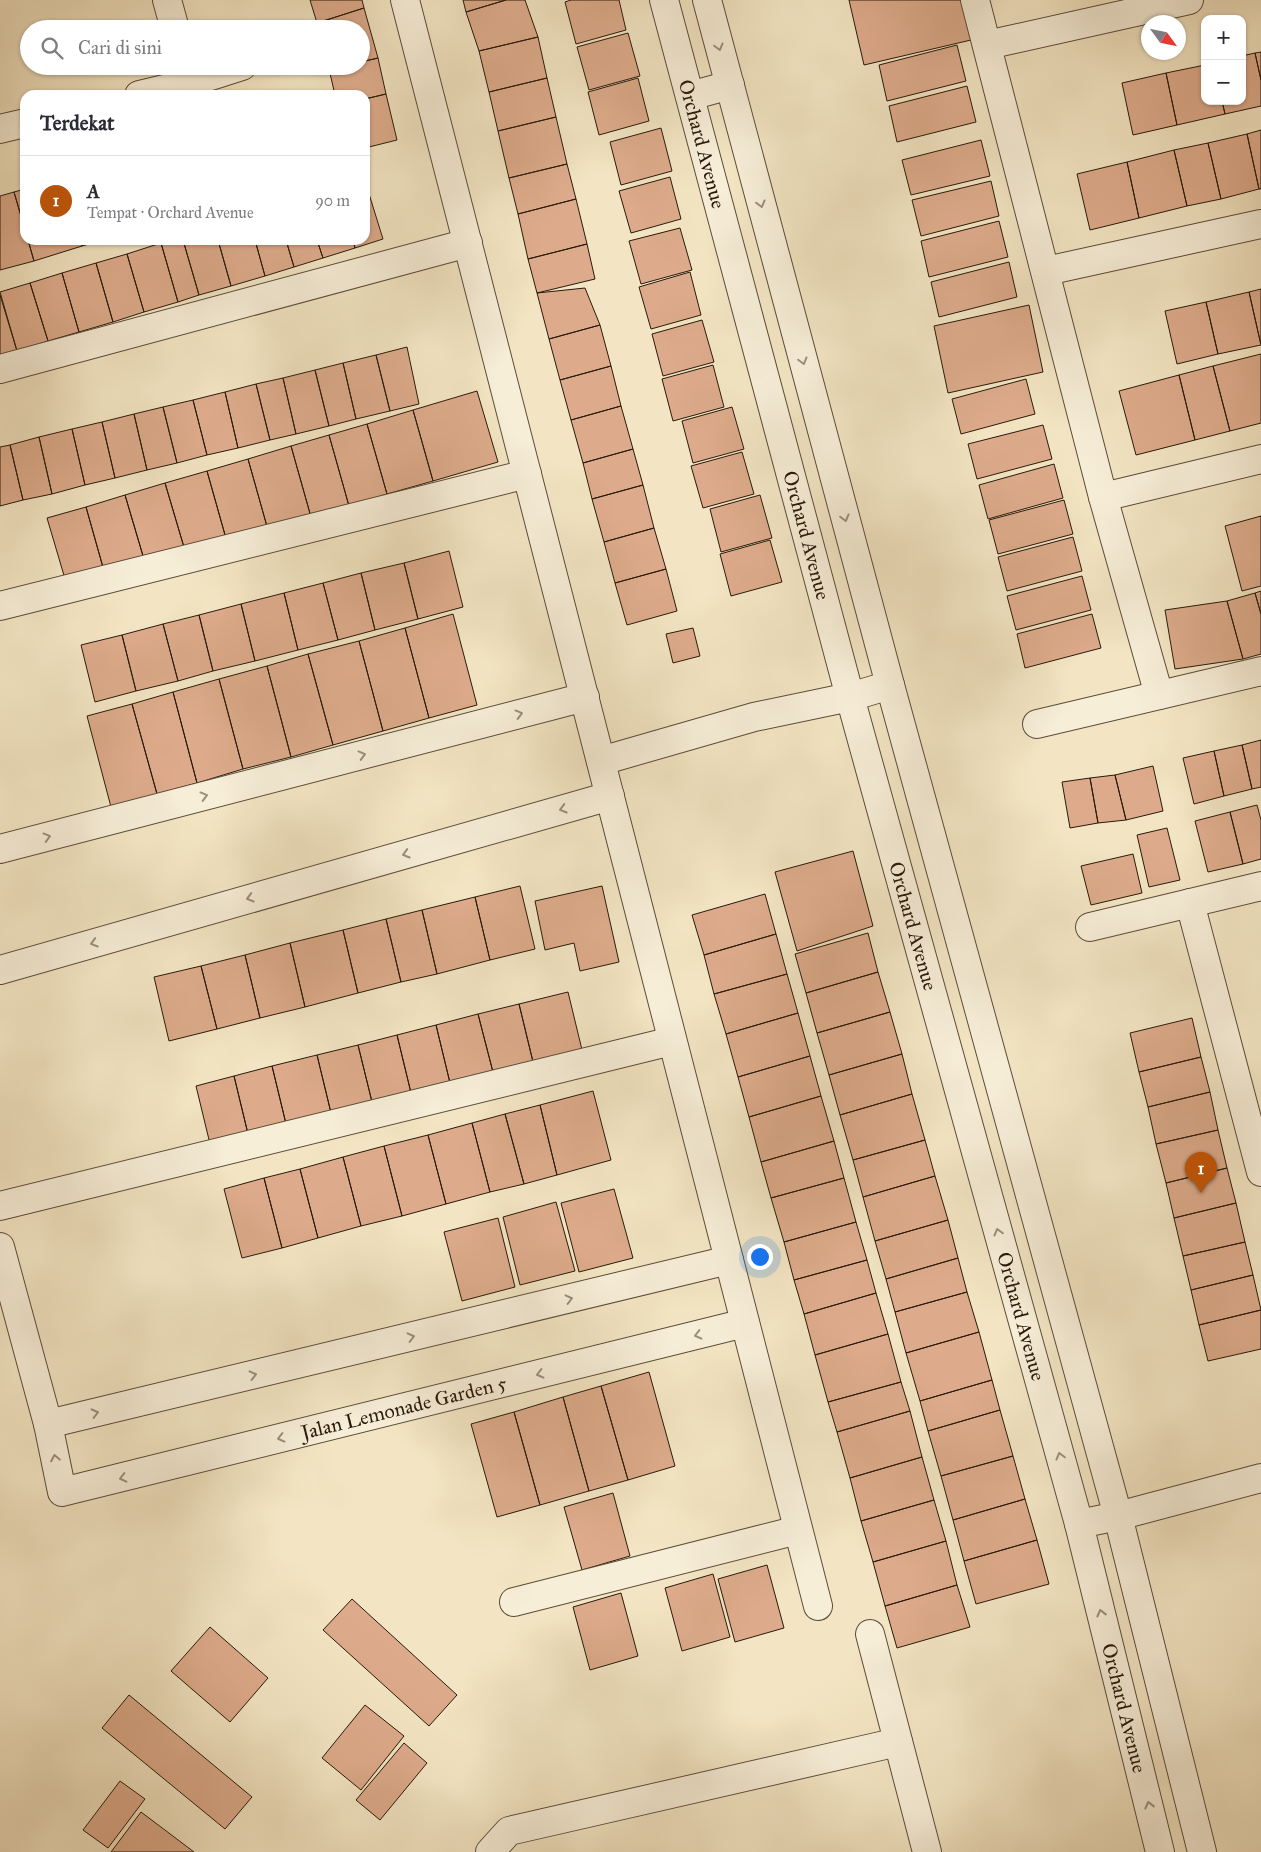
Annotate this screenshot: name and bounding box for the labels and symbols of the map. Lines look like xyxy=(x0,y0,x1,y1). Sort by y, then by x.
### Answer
north arrow xyxy=(1141,15,1186,60)
one-way arrow xyxy=(714,43,724,51)
street label: Orchard Avenue xyxy=(674,77,731,211)
one-way arrow xyxy=(756,200,766,208)
one-way arrow xyxy=(798,356,808,365)
street label: Orchard Avenue xyxy=(778,468,836,602)
one-way arrow xyxy=(840,513,850,522)
one-way arrow xyxy=(515,709,524,720)
one-way arrow xyxy=(357,750,366,761)
one-way arrow xyxy=(200,791,209,802)
one-way arrow xyxy=(559,804,567,814)
one-way arrow xyxy=(43,832,51,842)
one-way arrow xyxy=(403,848,411,858)
street label: Orchard Avenue xyxy=(884,859,943,993)
one-way arrow xyxy=(247,893,255,903)
one-way arrow xyxy=(90,937,98,947)
pin: 1 xyxy=(1185,1152,1217,1193)
one-way arrow xyxy=(994,1228,1004,1236)
your location xyxy=(747,1244,773,1270)
street label: Orchard Avenue xyxy=(992,1249,1051,1383)
one-way arrow xyxy=(565,1294,574,1305)
one-way arrow xyxy=(695,1329,703,1339)
one-way arrow xyxy=(407,1332,416,1343)
one-way arrow xyxy=(536,1368,545,1379)
one-way arrow xyxy=(249,1370,258,1381)
street label: Jalan Lemonade Garden 5 xyxy=(297,1370,509,1446)
one-way arrow xyxy=(91,1408,100,1419)
one-way arrow xyxy=(276,1432,285,1443)
one-way arrow xyxy=(1056,1452,1066,1460)
one-way arrow xyxy=(50,1454,61,1463)
one-way arrow xyxy=(119,1472,128,1483)
one-way arrow xyxy=(1096,1609,1107,1617)
street label: Orchard Avenue xyxy=(1097,1641,1152,1775)
one-way arrow xyxy=(1144,1800,1155,1809)

